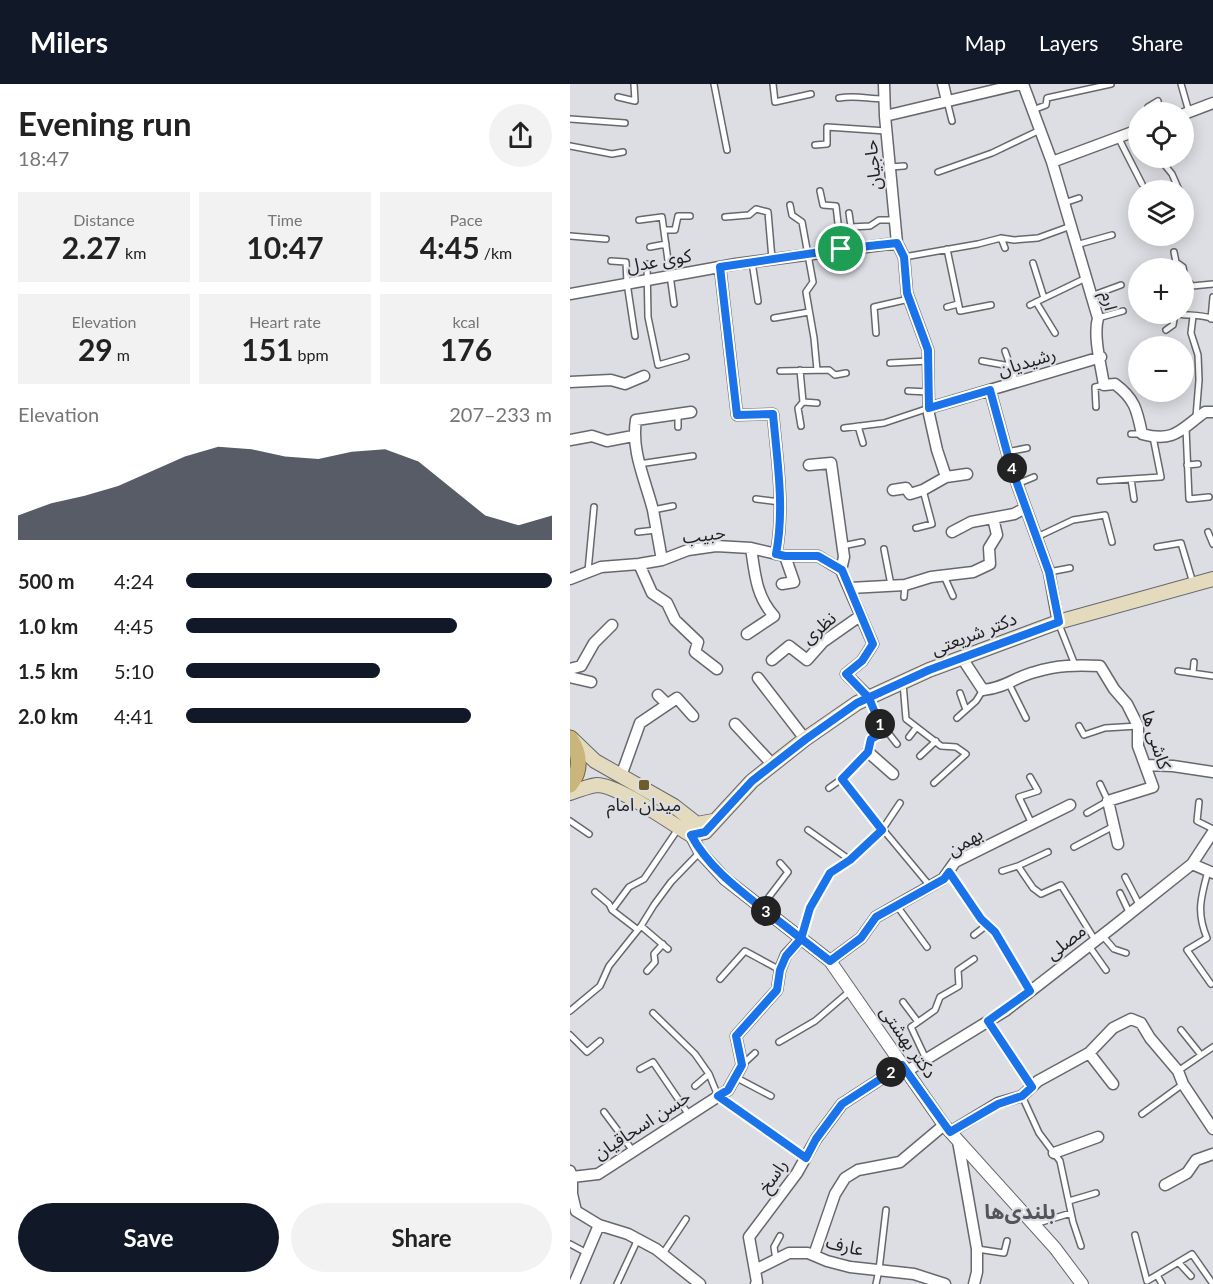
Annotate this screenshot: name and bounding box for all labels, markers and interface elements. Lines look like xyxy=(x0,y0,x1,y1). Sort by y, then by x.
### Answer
text: Milers xyxy=(30,25,108,59)
text: Map xyxy=(965,30,1006,55)
text: Layers xyxy=(1039,30,1098,55)
text: Share xyxy=(1131,30,1183,55)
map controls xyxy=(1128,102,1194,402)
button: locate xyxy=(1128,102,1194,168)
text: Evening run xyxy=(18,103,192,143)
button: share xyxy=(489,104,552,167)
street label: حاجیان xyxy=(858,139,887,191)
text: 18:47 xyxy=(18,146,69,170)
button: layers xyxy=(1128,180,1194,246)
text: Distance xyxy=(73,210,135,229)
text: Time xyxy=(268,210,302,229)
text: Pace xyxy=(449,210,483,229)
pin xyxy=(815,223,866,274)
text: 2.27 xyxy=(62,229,121,265)
text: 10:47 xyxy=(246,229,324,265)
text: 4:45 xyxy=(420,229,480,265)
icon: arrive xyxy=(824,232,857,265)
text: km xyxy=(121,243,146,262)
text: /km xyxy=(480,243,512,262)
street label: کوی عدل xyxy=(625,243,694,278)
button: + xyxy=(1128,258,1194,324)
street label: ارم xyxy=(1093,289,1123,313)
text: Elevation xyxy=(72,312,137,331)
text: Heart rate xyxy=(249,312,321,331)
text: kcal xyxy=(452,312,480,331)
text: 29 xyxy=(78,331,113,367)
text: 151 xyxy=(241,331,294,367)
text: 176 xyxy=(440,331,492,367)
button: − xyxy=(1128,336,1194,402)
street label: رشیدیان xyxy=(995,342,1059,381)
text: m xyxy=(113,345,130,364)
text: bpm xyxy=(294,345,329,364)
text: Elevation xyxy=(18,402,99,426)
text: 207–233 m xyxy=(449,402,552,426)
pin: 4 xyxy=(997,453,1027,483)
text: 4 xyxy=(1007,458,1017,477)
street label: حبیب xyxy=(681,520,727,548)
text: 500 m xyxy=(18,569,74,593)
text: 4:24 xyxy=(114,569,154,593)
street label: نظری xyxy=(797,606,841,649)
street label: دکتر شریعتی xyxy=(928,607,1020,660)
text: 1.0 km xyxy=(18,614,78,638)
text: 4:45 xyxy=(114,614,154,638)
text: 1.5 km xyxy=(18,659,78,683)
text: 5:10 xyxy=(114,659,154,683)
text: 2.0 km xyxy=(18,704,78,728)
text: 4:41 xyxy=(114,704,154,728)
street label: کاشی ها xyxy=(1137,708,1176,773)
pin: 1 xyxy=(865,709,895,739)
text: 1 xyxy=(875,714,885,733)
marker: میدان امام xyxy=(637,778,651,792)
place label: میدان امام xyxy=(607,793,681,819)
street label: بهمن xyxy=(943,822,987,861)
pin: 3 xyxy=(751,896,781,926)
text: 3 xyxy=(761,901,771,920)
street label: مصلی xyxy=(1041,919,1091,965)
street label: دکتر بهشتی xyxy=(875,1001,942,1083)
pin: 2 xyxy=(876,1057,906,1087)
text: 2 xyxy=(886,1062,896,1081)
street label: حسن اسحاقیان xyxy=(589,1085,695,1164)
street label: راسخ xyxy=(753,1154,794,1198)
district label: بلندی‌ها xyxy=(984,1198,1056,1224)
button: Save xyxy=(18,1203,279,1272)
button: Share xyxy=(291,1203,552,1272)
street label: عارف xyxy=(824,1230,866,1261)

